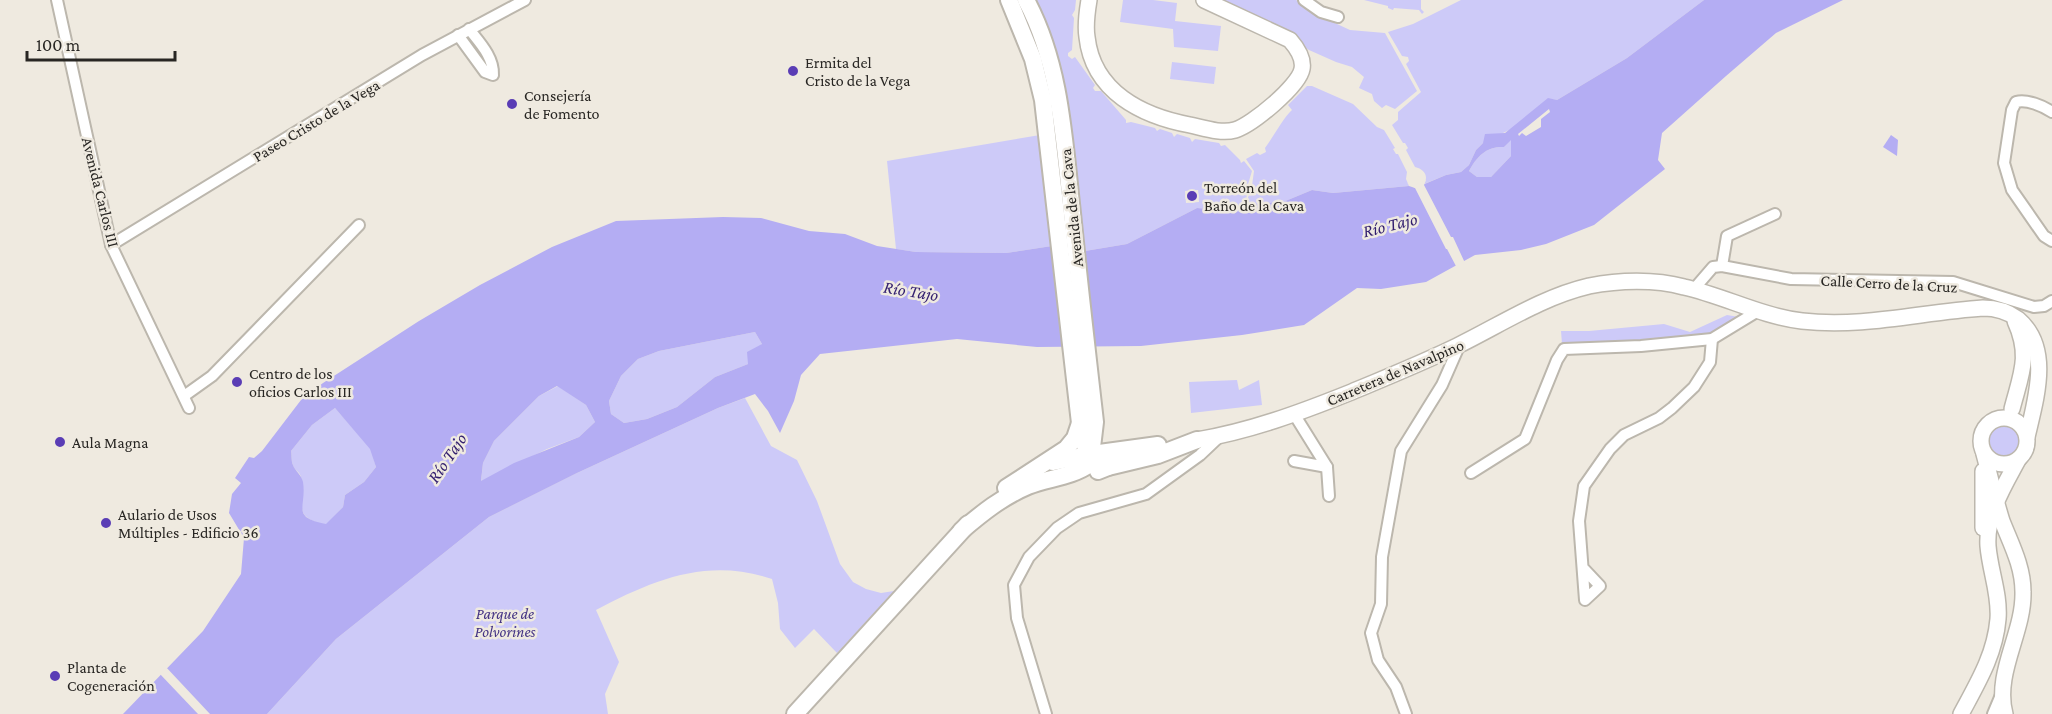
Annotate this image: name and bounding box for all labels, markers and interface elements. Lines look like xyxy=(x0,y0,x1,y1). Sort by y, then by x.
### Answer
scale bar xyxy=(27,24,176,62)
text: 100 m xyxy=(36,35,81,55)
place label: Ermita del Cristo de la Vega xyxy=(805,54,911,90)
marker: Ermita del Cristo de la Vega xyxy=(786,64,800,78)
street label: Paseo Cristo de la Vega xyxy=(250,76,384,166)
place label: Consejería de Fomento xyxy=(524,87,600,122)
marker: Consejería de Fomento xyxy=(505,97,519,111)
street label: Avenida Carlos III xyxy=(79,135,122,249)
street label: Avenida de la Cava xyxy=(1057,147,1086,268)
place label: Torreón del Baño de la Cava xyxy=(1204,179,1305,214)
marker: Torreón del Baño de la Cava xyxy=(1185,189,1199,203)
water label: Río Tajo xyxy=(1361,209,1420,242)
street label: Calle Cerro de la Cruz xyxy=(1820,271,1958,296)
water label: Río Tajo xyxy=(882,277,940,306)
street label: Carretera de Navalpino xyxy=(1324,336,1467,410)
place label: Centro de los oficios Carlos III xyxy=(249,365,352,400)
marker: Centro de los oficios Carlos III xyxy=(230,375,244,389)
water label: Río Tajo xyxy=(423,429,472,487)
place label: Aula Magna xyxy=(72,434,149,452)
marker: Aula Magna xyxy=(53,435,67,449)
place label: Aulario de Usos Múltiples - Edificio 36 xyxy=(118,506,259,542)
marker: Aulario de Usos Múltiples - Edificio 36 xyxy=(99,516,113,530)
park label: Parque de Polvorines xyxy=(475,605,536,640)
place label: Planta de Cogeneración xyxy=(67,659,155,695)
marker: Planta de Cogeneración xyxy=(48,669,62,683)

